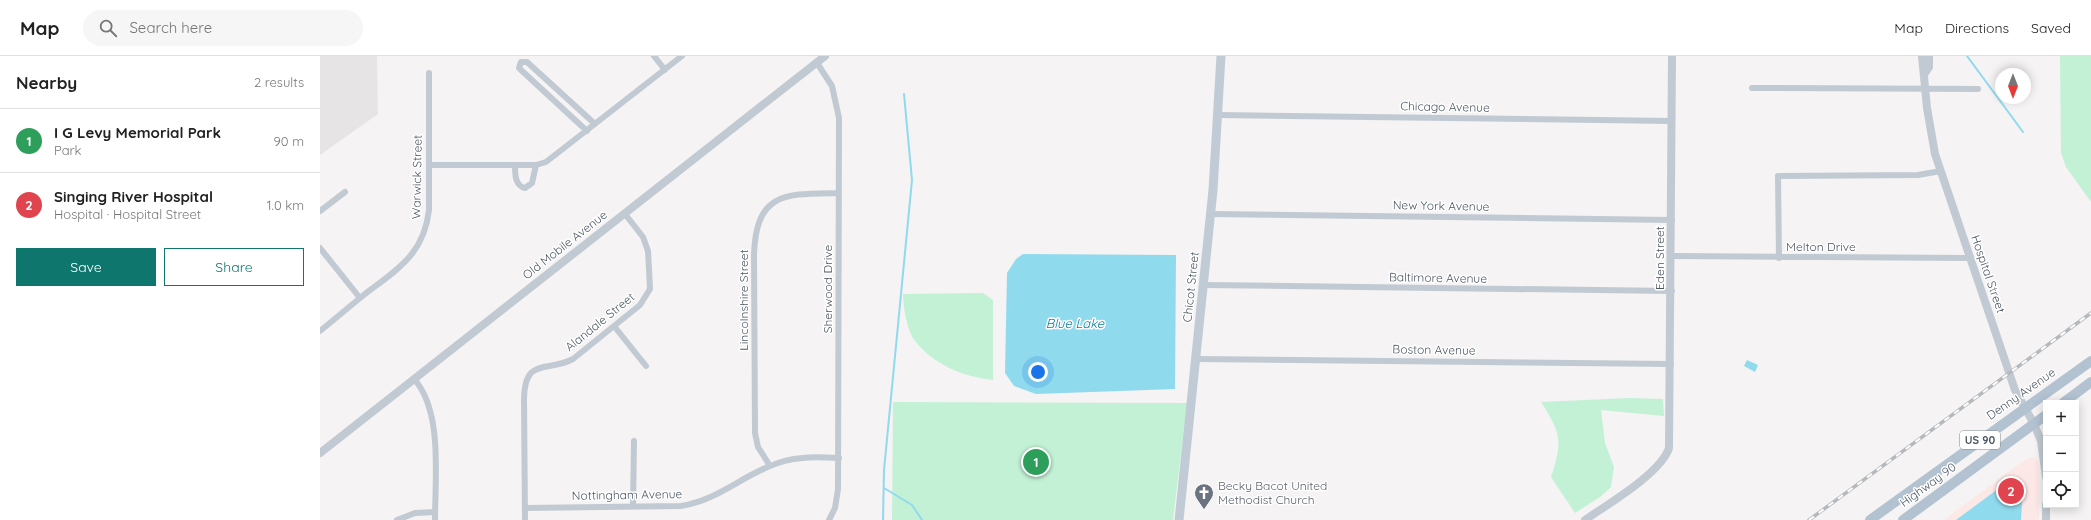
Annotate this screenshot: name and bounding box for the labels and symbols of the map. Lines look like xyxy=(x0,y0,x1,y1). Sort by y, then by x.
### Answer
north arrow xyxy=(1995,68,2031,104)
street label: Chicago Avenue xyxy=(1400,98,1490,115)
street label: Warwick Street xyxy=(408,135,425,219)
street label: New York Avenue xyxy=(1393,197,1490,214)
street label: Old Mobile Avenue xyxy=(519,207,610,282)
street label: Eden Street xyxy=(1652,226,1667,290)
street label: Hospital Street xyxy=(1968,233,2009,315)
street label: Melton Drive xyxy=(1786,239,1856,254)
street label: Sherwood Drive xyxy=(820,245,835,333)
street label: Lincolnshire Street xyxy=(736,249,751,351)
street label: Chicot Street xyxy=(1179,251,1202,323)
street label: Baltimore Avenue xyxy=(1389,269,1487,286)
street label: Alandale Street xyxy=(562,289,637,354)
water label: Blue Lake xyxy=(1046,315,1105,331)
street label: Boston Avenue xyxy=(1392,341,1476,358)
your location xyxy=(1028,362,1048,382)
street label: Denny Avenue xyxy=(1983,364,2058,423)
road number: US 90 xyxy=(1960,431,2000,449)
pin: 1 xyxy=(1023,447,1049,477)
street label: Highway 90 xyxy=(1897,459,1959,510)
pin: 2 xyxy=(1998,476,2024,506)
place label: Becky Bacot United Methodist Church xyxy=(1218,478,1327,507)
church icon: Becky Bacot United Methodist Church xyxy=(1193,482,1215,510)
street label: Nottingham Avenue xyxy=(572,486,683,503)

